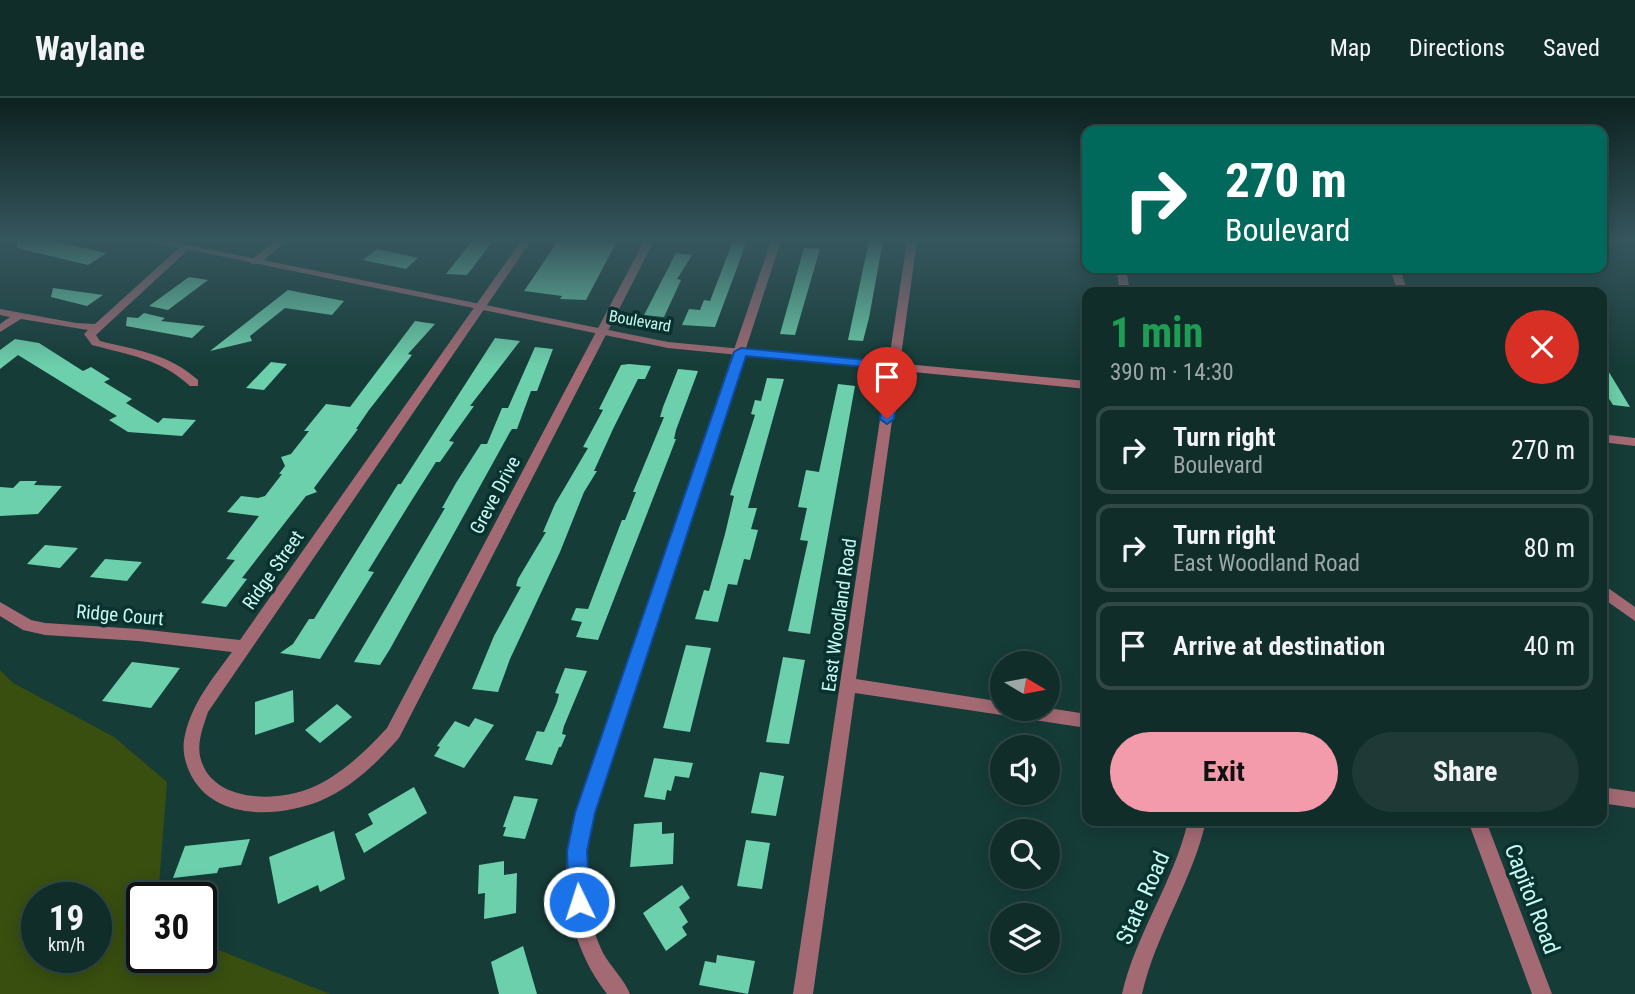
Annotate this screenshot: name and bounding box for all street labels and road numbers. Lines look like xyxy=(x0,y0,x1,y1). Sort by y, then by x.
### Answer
street label: Boulevard xyxy=(608,306,672,336)
street label: Greve Drive xyxy=(465,452,525,538)
street label: Ridge Street xyxy=(237,526,309,614)
street label: East Woodland Road xyxy=(817,537,861,693)
street label: Ridge Court xyxy=(75,600,165,630)
street label: Capitol Road xyxy=(1499,840,1565,958)
street label: State Road xyxy=(1111,847,1175,949)

